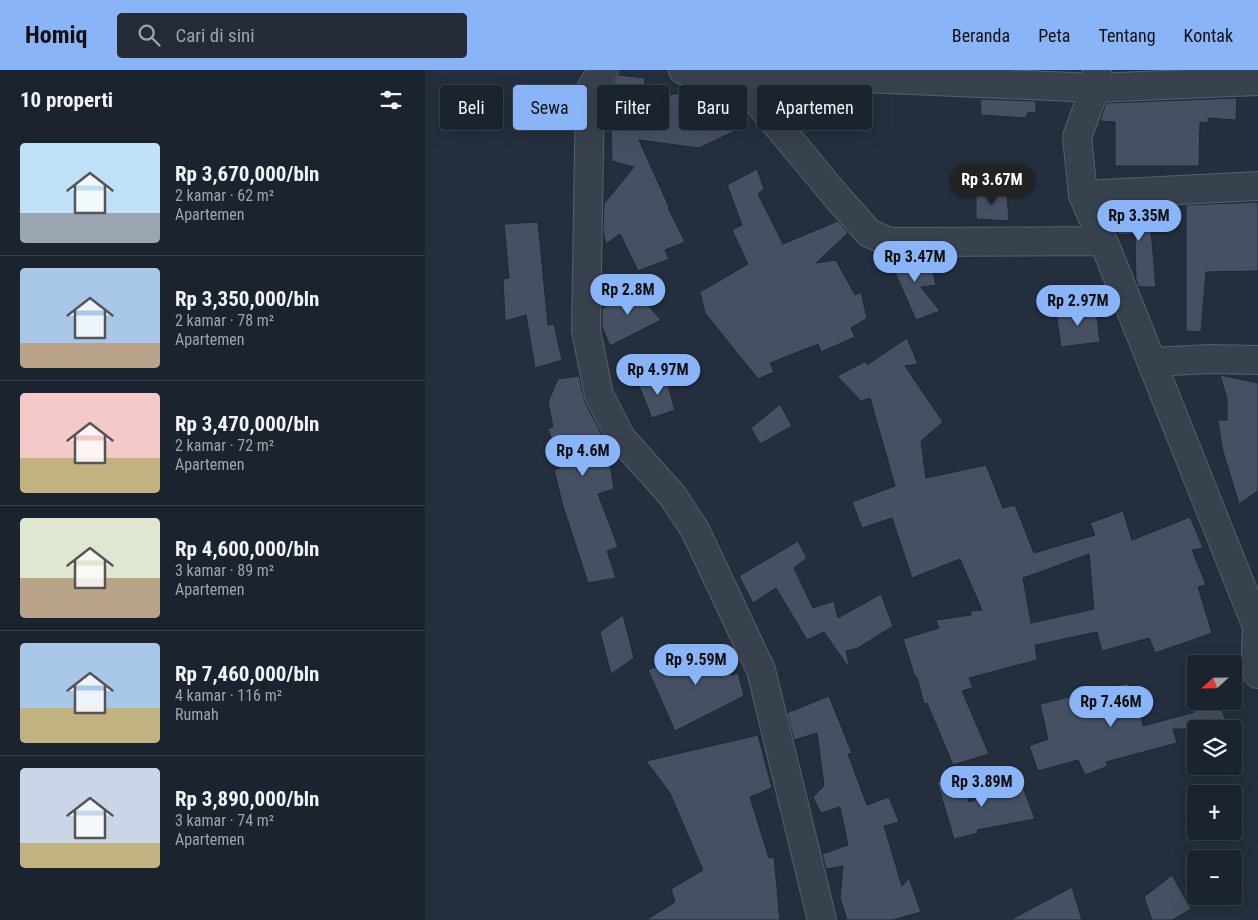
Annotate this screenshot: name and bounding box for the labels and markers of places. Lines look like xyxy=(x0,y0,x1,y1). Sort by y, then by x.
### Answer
pin: Rp 3.67M xyxy=(940,164,1044,206)
pin: Rp 3.35M xyxy=(1087,200,1191,242)
pin: Rp 3.47M xyxy=(863,240,967,283)
pin: Rp 2.8M xyxy=(582,274,674,316)
pin: Rp 2.97M xyxy=(1026,284,1130,327)
pin: Rp 4.97M xyxy=(606,354,710,396)
pin: Rp 4.6M xyxy=(537,434,629,477)
pin: Rp 9.59M xyxy=(644,644,748,686)
pin: Rp 7.46M xyxy=(1059,686,1163,728)
pin: Rp 3.89M xyxy=(930,766,1034,808)

